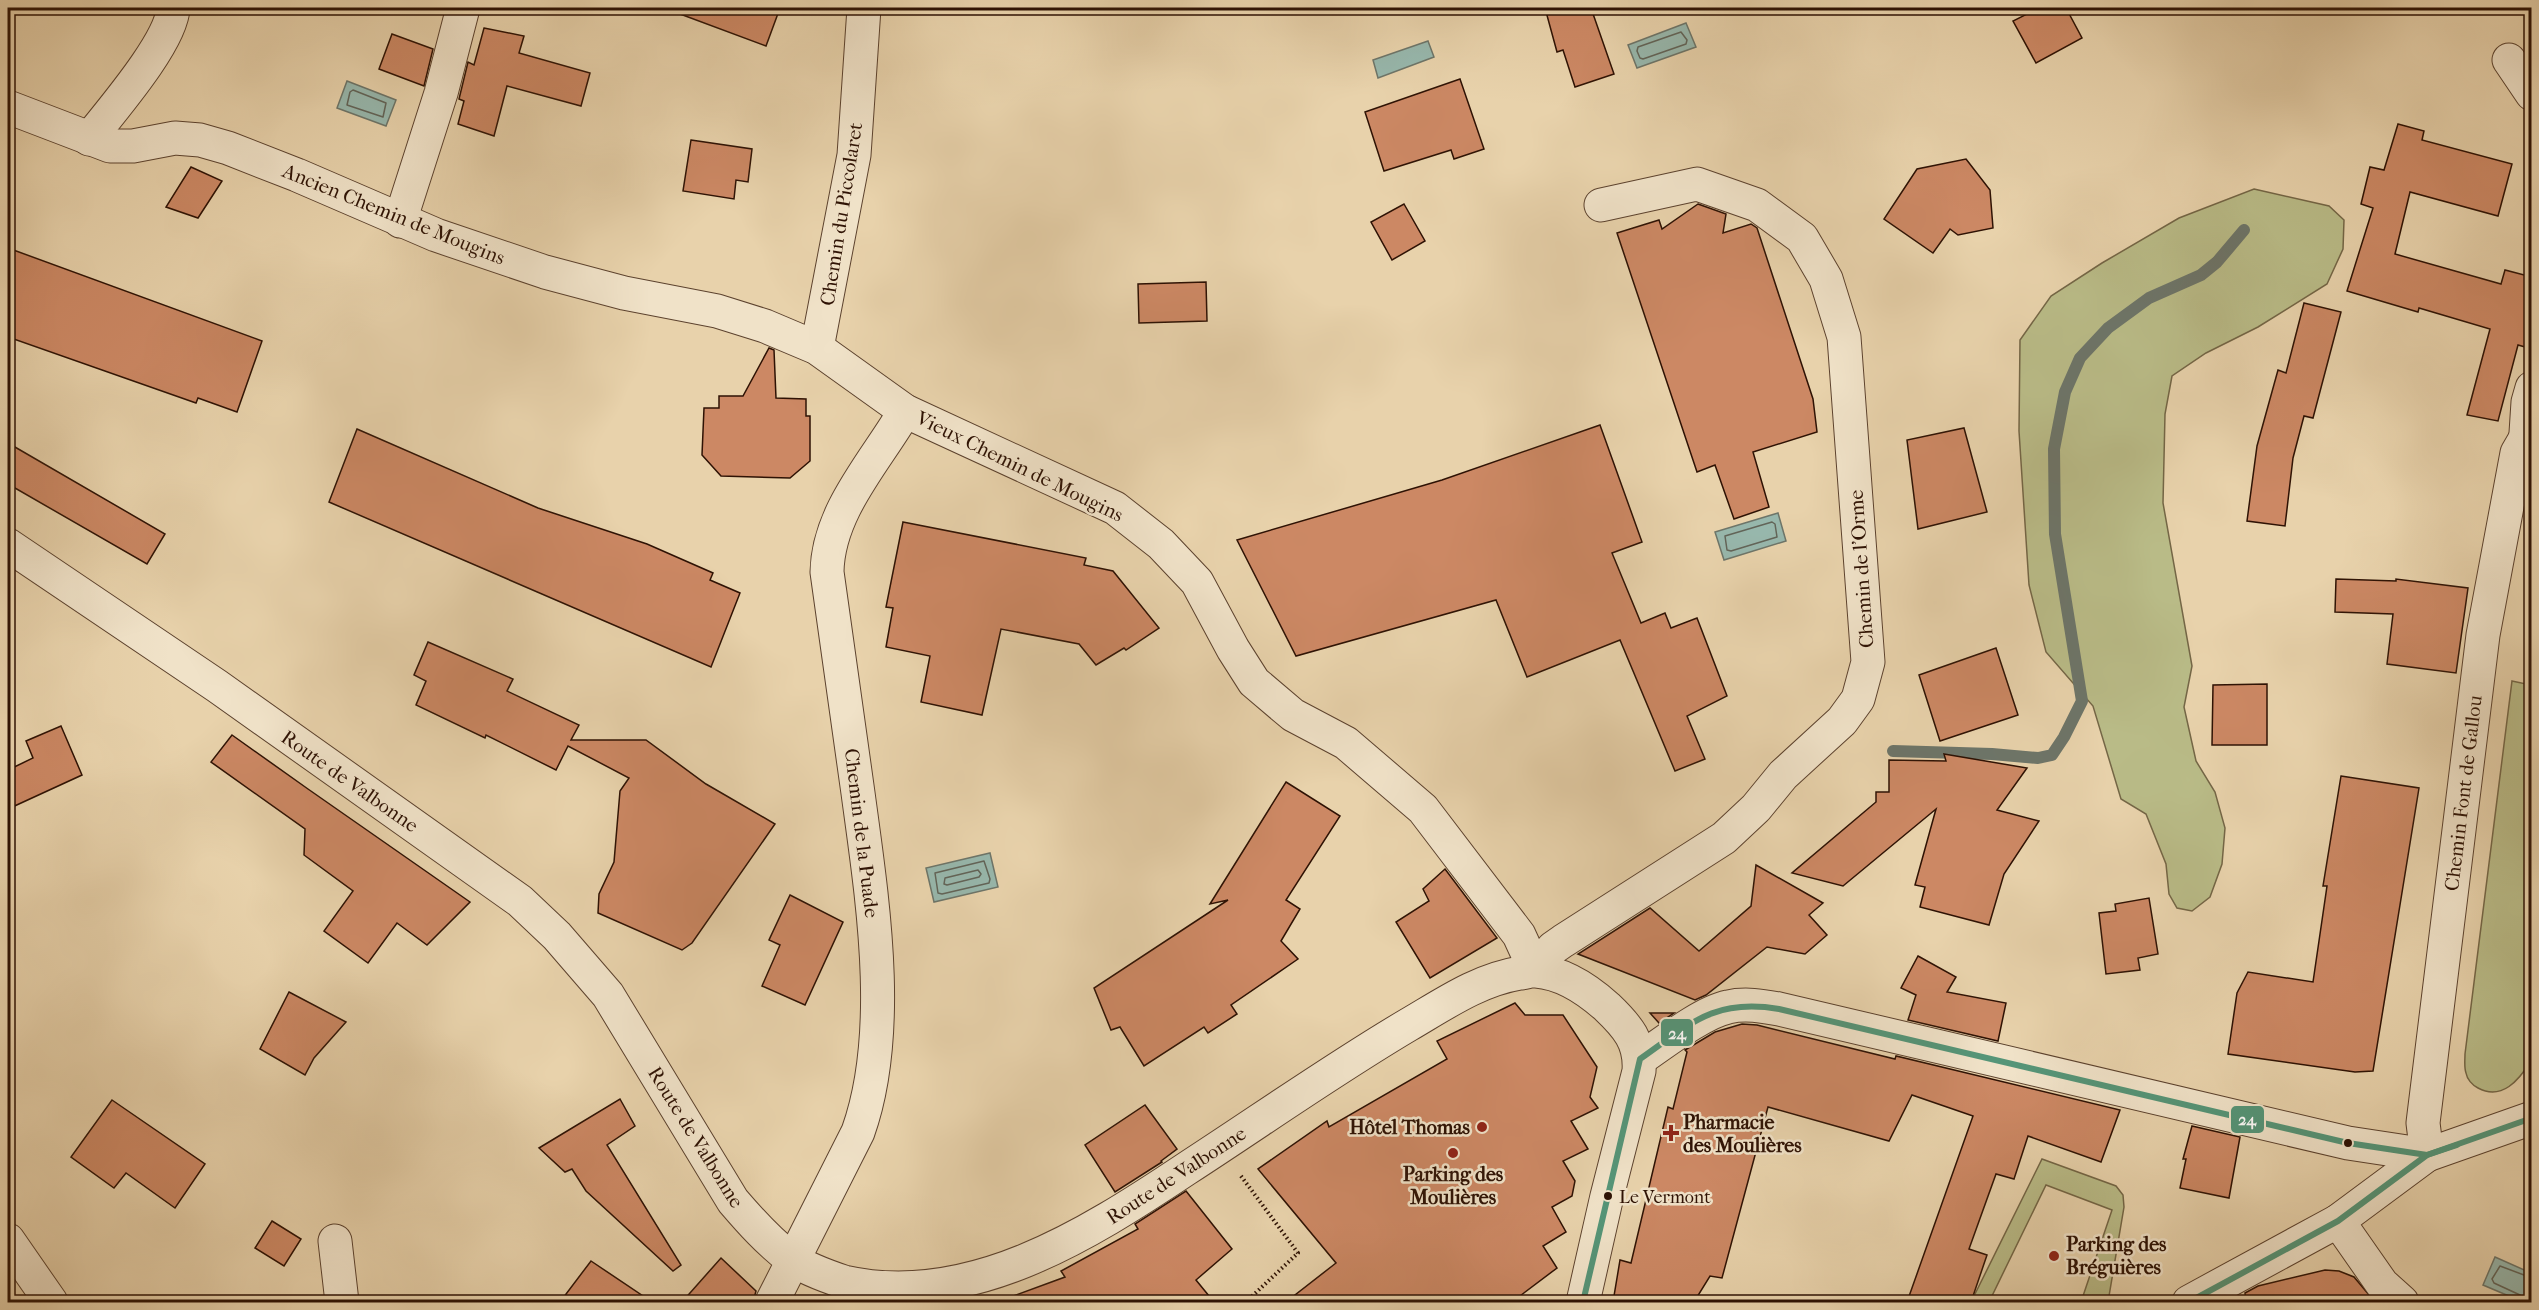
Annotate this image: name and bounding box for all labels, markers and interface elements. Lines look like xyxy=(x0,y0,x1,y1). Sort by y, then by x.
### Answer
street label: Chemin du Piccolaret xyxy=(816,121,867,307)
street label: Ancien Chemin de Mougins xyxy=(278,159,508,270)
street label: Vieux Chemin de Mougins xyxy=(912,406,1127,527)
street label: Chemin de l'Orme xyxy=(1844,489,1879,649)
street label: Chemin Font de Gallou xyxy=(2440,693,2487,892)
street label: Route de Valbonne xyxy=(277,726,423,837)
street label: Chemin de la Puade xyxy=(840,747,883,919)
line badge: 24 xyxy=(1660,1018,1694,1047)
text: 24 xyxy=(1668,1024,1687,1044)
street label: Route de Valbonne xyxy=(643,1063,748,1212)
line badge: 24 xyxy=(2230,1105,2265,1134)
text: 24 xyxy=(2238,1110,2257,1130)
place label: Pharmacie des Moulières xyxy=(1683,1111,1802,1157)
place label: Hôtel Thomas xyxy=(1349,1116,1471,1139)
marker: Hôtel Thomas xyxy=(1475,1120,1489,1134)
street label: Route de Valbonne xyxy=(1102,1122,1250,1229)
marker: Pharmacie des Moulières xyxy=(1664,1126,1678,1140)
unlabelled marker xyxy=(2342,1137,2354,1149)
marker: Parking des Moulières xyxy=(1446,1146,1460,1160)
place label: Parking des Moulières xyxy=(1403,1163,1504,1209)
place label: Le Vermont xyxy=(1619,1187,1711,1208)
marker: Le Vermont xyxy=(1602,1190,1614,1202)
place label: Parking des Bréguières xyxy=(2066,1233,2167,1279)
marker: Parking des Bréguières xyxy=(2047,1249,2061,1263)

